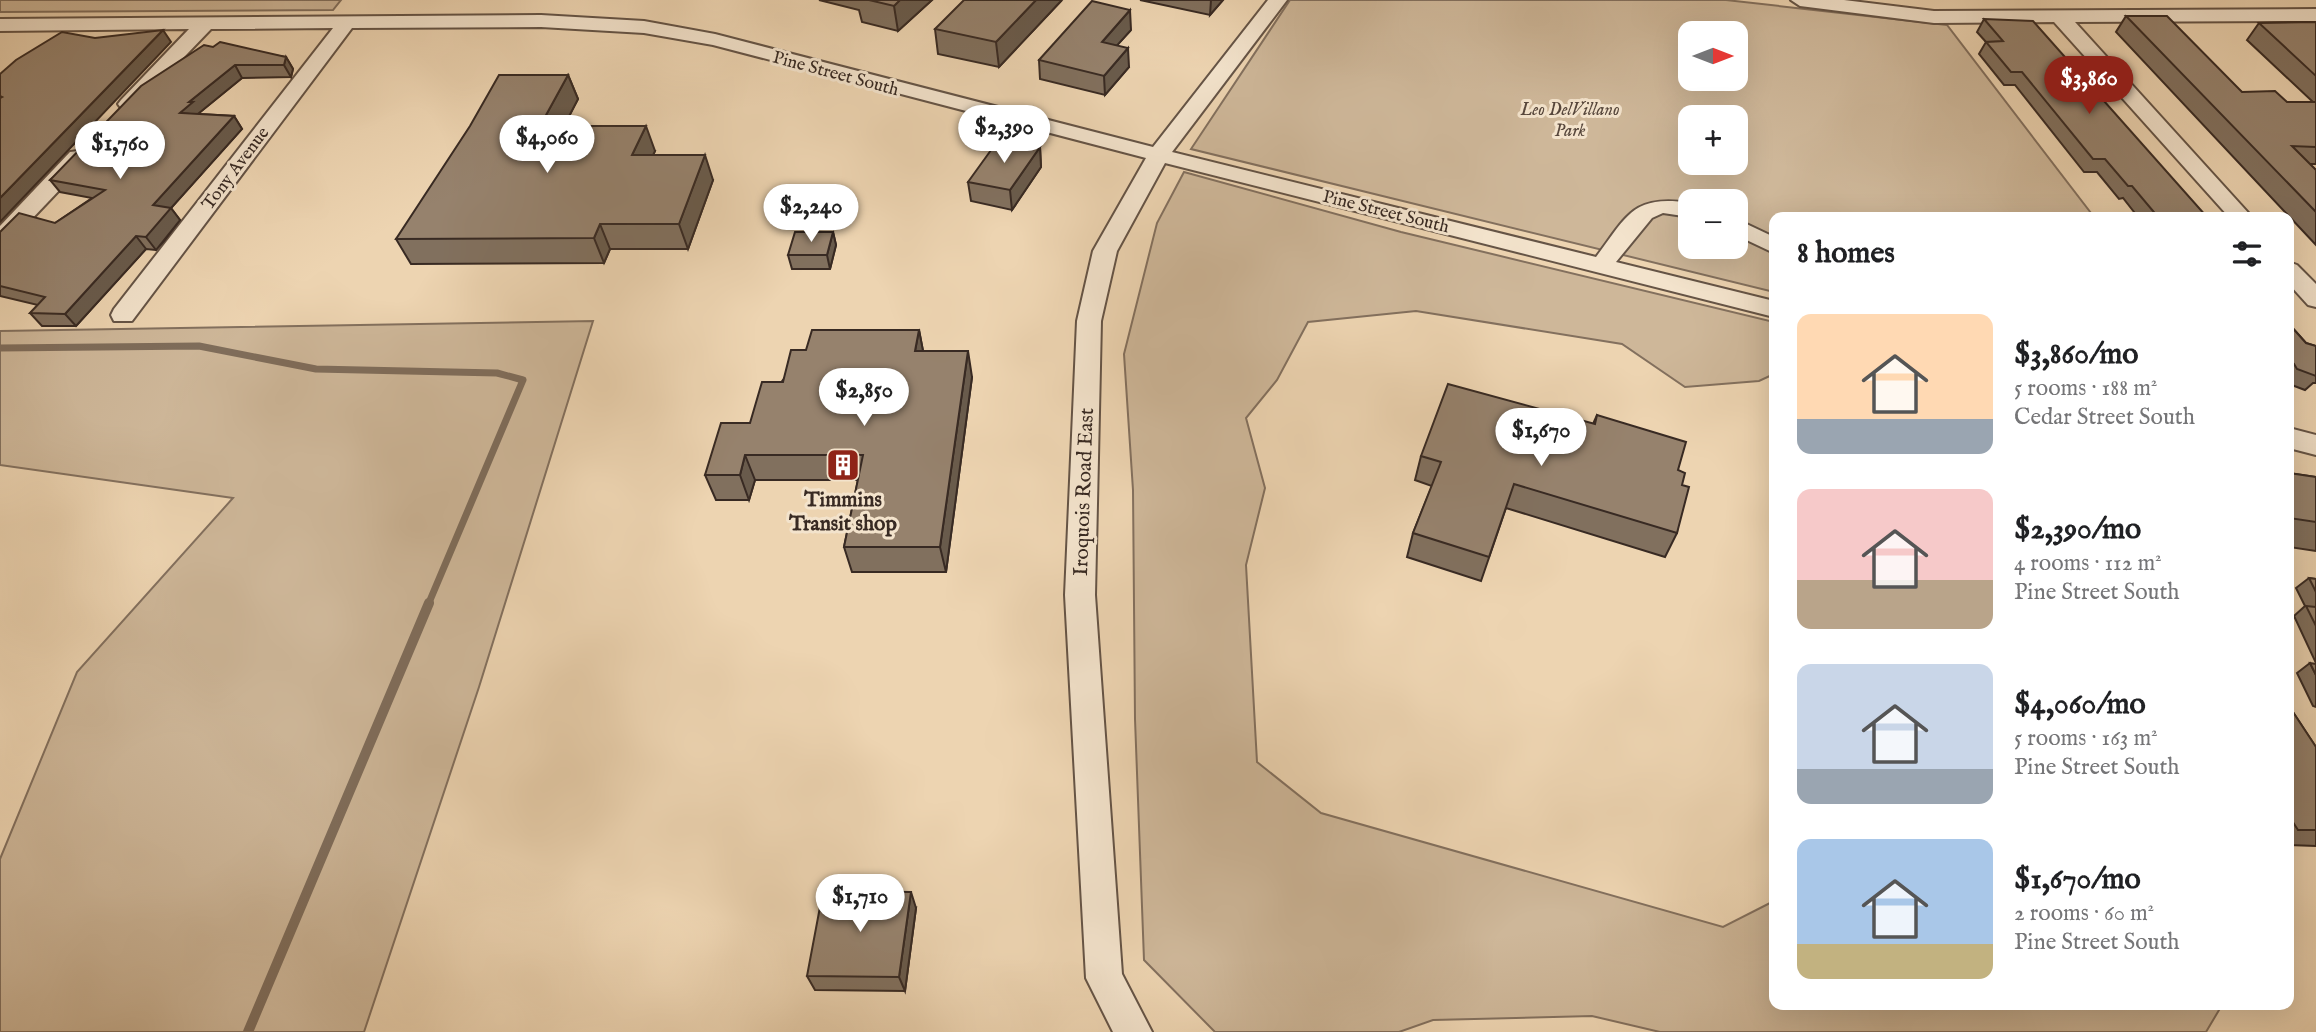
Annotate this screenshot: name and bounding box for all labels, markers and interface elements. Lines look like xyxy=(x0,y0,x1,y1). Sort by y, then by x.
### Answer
north arrow xyxy=(1678,21,1748,91)
map controls xyxy=(1678,21,1748,259)
street label: Pine Street South xyxy=(770,47,902,102)
pin: $3,860 xyxy=(2032,57,2146,116)
text: $3,860 xyxy=(2060,64,2118,93)
park label: Leo DelVillano Park xyxy=(1520,99,1619,143)
button: + xyxy=(1678,105,1748,175)
pin: $2,390 xyxy=(947,106,1061,165)
text: $2,390 xyxy=(974,113,1034,142)
pin: $4,060 xyxy=(490,116,604,175)
pin: $1,760 xyxy=(63,122,177,181)
street label: Tony Avenue xyxy=(197,123,275,215)
text: $4,060 xyxy=(515,123,579,152)
text: $1,760 xyxy=(91,129,149,158)
pin: $2,240 xyxy=(754,184,868,244)
street label: Pine Street South xyxy=(1320,186,1452,239)
button: − xyxy=(1678,189,1748,259)
text: $2,240 xyxy=(779,192,843,221)
text: 8 homes xyxy=(1797,235,1895,273)
icon: filters xyxy=(2228,235,2266,273)
text: $3,860/mo xyxy=(2014,336,2138,374)
icon: home xyxy=(1853,342,1937,426)
pin: $2,850 xyxy=(807,368,921,428)
text: 5 rooms · 188 m² xyxy=(2014,374,2157,403)
text: $2,850 xyxy=(835,376,893,405)
text: Cedar Street South xyxy=(2014,403,2195,432)
street label: Iroquois Road East xyxy=(1068,407,1101,577)
pin: $1,670 xyxy=(1484,408,1598,468)
text: $1,670 xyxy=(1511,416,1571,445)
building icon: Timmins Transit shop xyxy=(824,446,862,484)
place label: Timmins Transit shop xyxy=(788,487,897,538)
text: $2,390/mo xyxy=(2014,511,2141,549)
icon: home xyxy=(1853,517,1937,601)
text: 4 rooms · 112 m² xyxy=(2014,549,2162,578)
text: Pine Street South xyxy=(2014,578,2180,607)
text: $4,060/mo xyxy=(2014,686,2146,724)
icon: home xyxy=(1853,692,1937,776)
text: 5 rooms · 163 m² xyxy=(2014,724,2158,753)
text: Pine Street South xyxy=(2014,753,2180,782)
text: $1,670/mo xyxy=(2014,861,2141,899)
icon: home xyxy=(1853,867,1937,951)
pin: $1,710 xyxy=(803,874,917,934)
text: $1,710 xyxy=(832,882,888,911)
text: 2 rooms · 60 m² xyxy=(2014,899,2154,928)
text: Pine Street South xyxy=(2014,928,2180,957)

